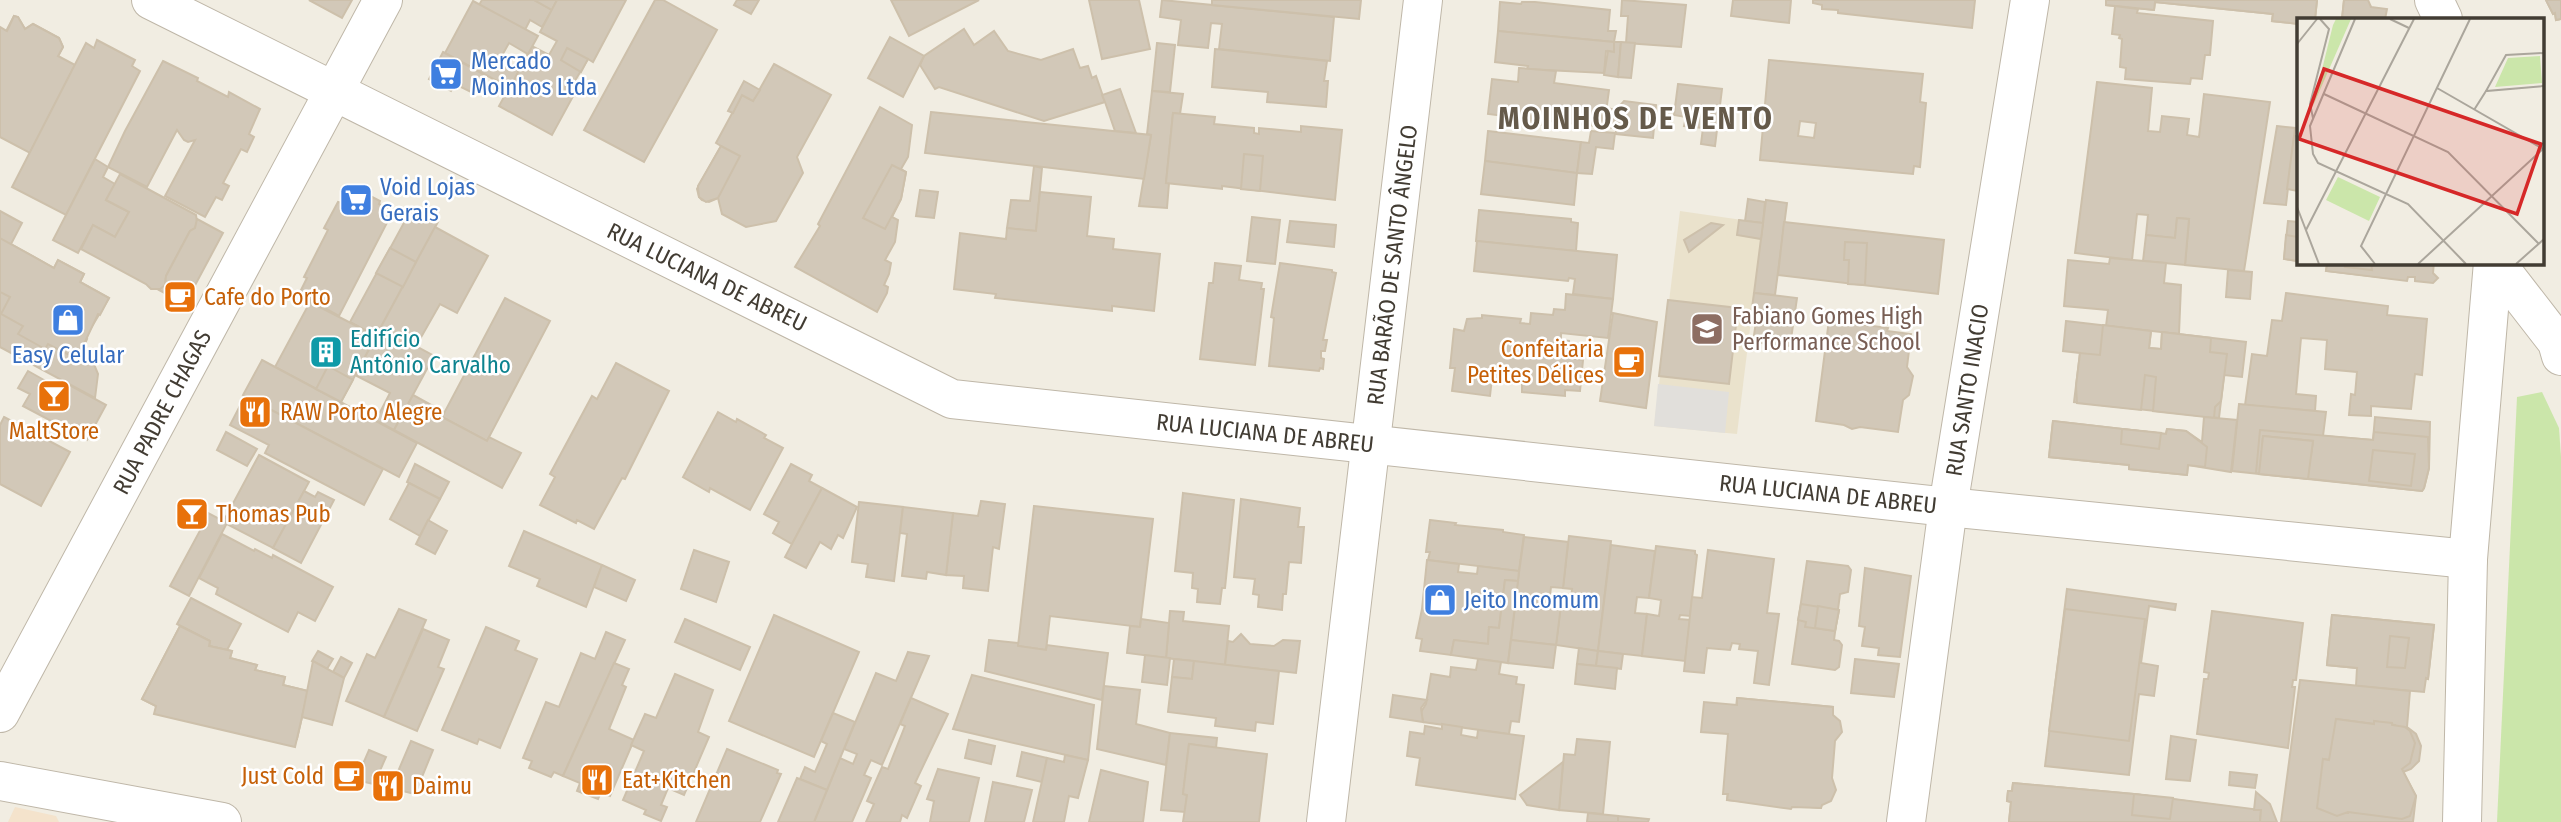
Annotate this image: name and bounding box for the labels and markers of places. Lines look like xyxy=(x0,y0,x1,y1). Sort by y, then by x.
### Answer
place label: Mercado Moinhos Ltda xyxy=(471,47,597,101)
supermarket icon: Mercado Moinhos Ltda xyxy=(427,55,465,93)
place label: Void Lojas Gerais xyxy=(380,173,475,227)
supermarket icon: Void Lojas Gerais xyxy=(337,181,375,219)
cafe icon: Cafe do Porto xyxy=(161,278,199,316)
place label: Cafe do Porto xyxy=(204,283,331,311)
shop icon: Easy Celular xyxy=(49,301,87,339)
place label: Fabiano Gomes High Performance School xyxy=(1732,302,1923,356)
school or university icon: Fabiano Gomes High Performance School xyxy=(1688,310,1726,348)
place label: Edifício Antônio Carvalho xyxy=(350,325,511,379)
building icon: Edifício Antônio Carvalho xyxy=(307,333,345,371)
place label: Confeitaria Petites Délices xyxy=(1467,335,1604,389)
place label: Easy Celular xyxy=(12,341,124,369)
cafe icon: Confeitaria Petites Délices xyxy=(1610,343,1648,381)
bar icon: MaltStore xyxy=(35,377,73,415)
restaurant icon: RAW Porto Alegre xyxy=(236,393,274,431)
place label: RAW Porto Alegre xyxy=(280,398,442,426)
place label: MaltStore xyxy=(9,417,99,445)
bar icon: Thomas Pub xyxy=(173,495,211,533)
place label: Thomas Pub xyxy=(216,500,331,528)
shop icon: Jeito Incomum xyxy=(1421,581,1459,619)
place label: Jeito Incomum xyxy=(1464,586,1599,614)
cafe icon: Just Cold xyxy=(330,757,368,795)
restaurant icon: Eat+Kitchen xyxy=(578,761,616,799)
place label: Just Cold xyxy=(241,762,324,790)
place label: Eat+Kitchen xyxy=(622,766,731,794)
restaurant icon: Daimu xyxy=(369,767,407,805)
place label: Daimu xyxy=(412,772,472,800)

